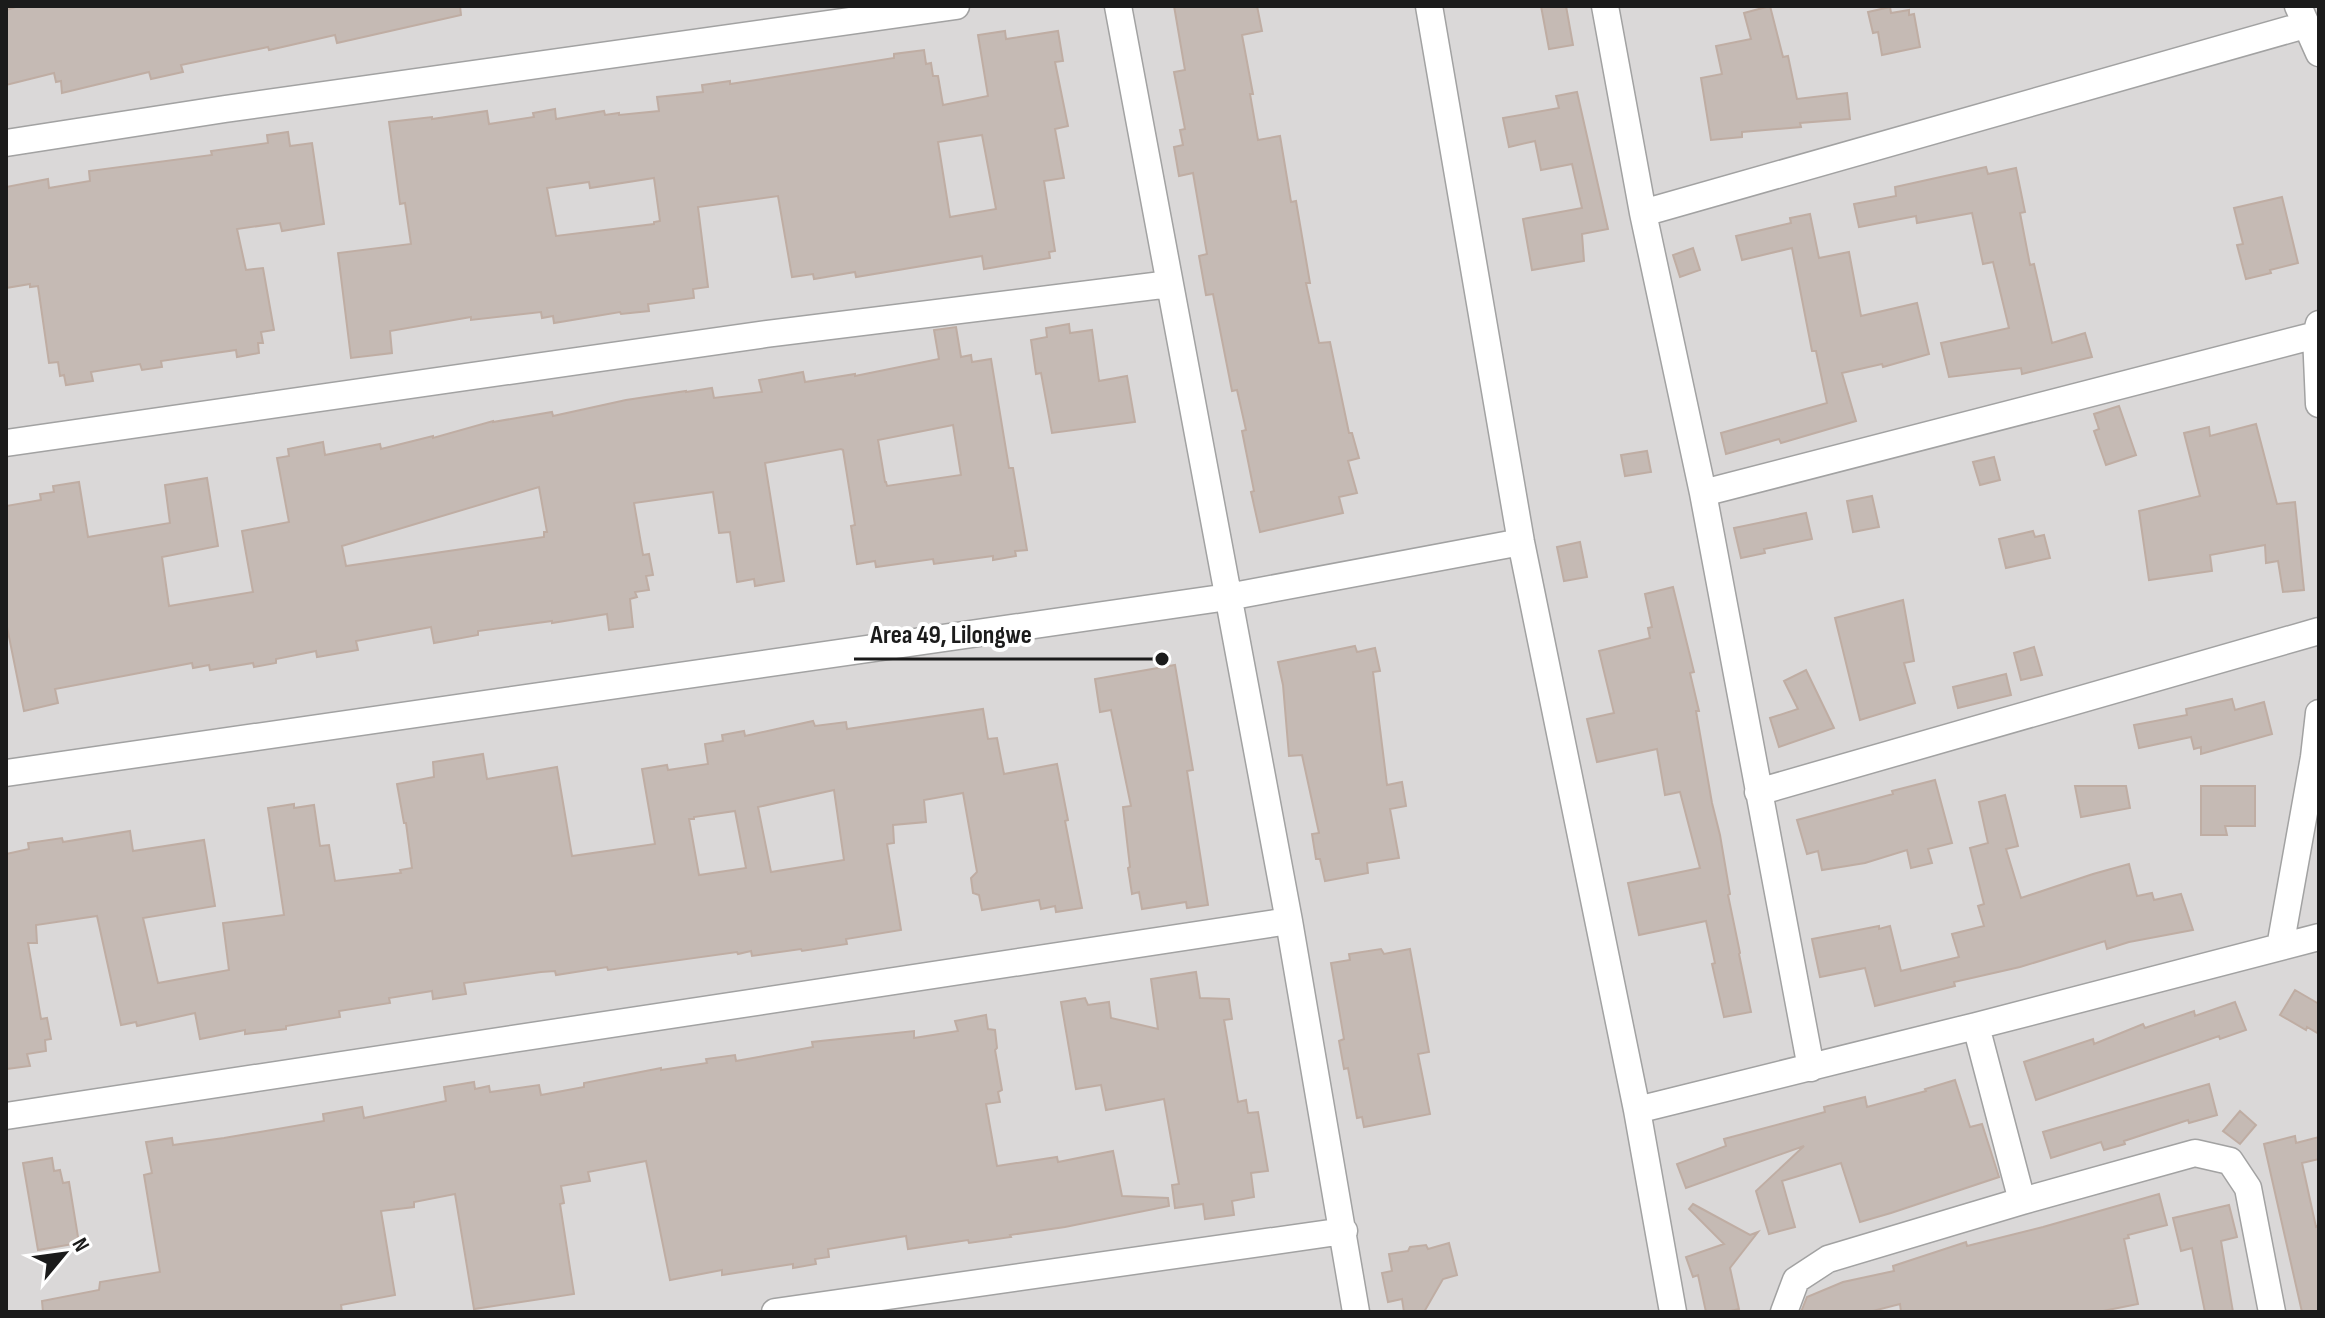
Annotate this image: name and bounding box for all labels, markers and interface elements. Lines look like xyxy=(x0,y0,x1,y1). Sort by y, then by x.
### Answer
callout: Area 49, Lilongwe xyxy=(854,609,1047,659)
text: Area 49, Lilongwe xyxy=(869,620,1032,651)
north arrow xyxy=(24,1214,104,1294)
text: N xyxy=(66,1233,95,1257)

